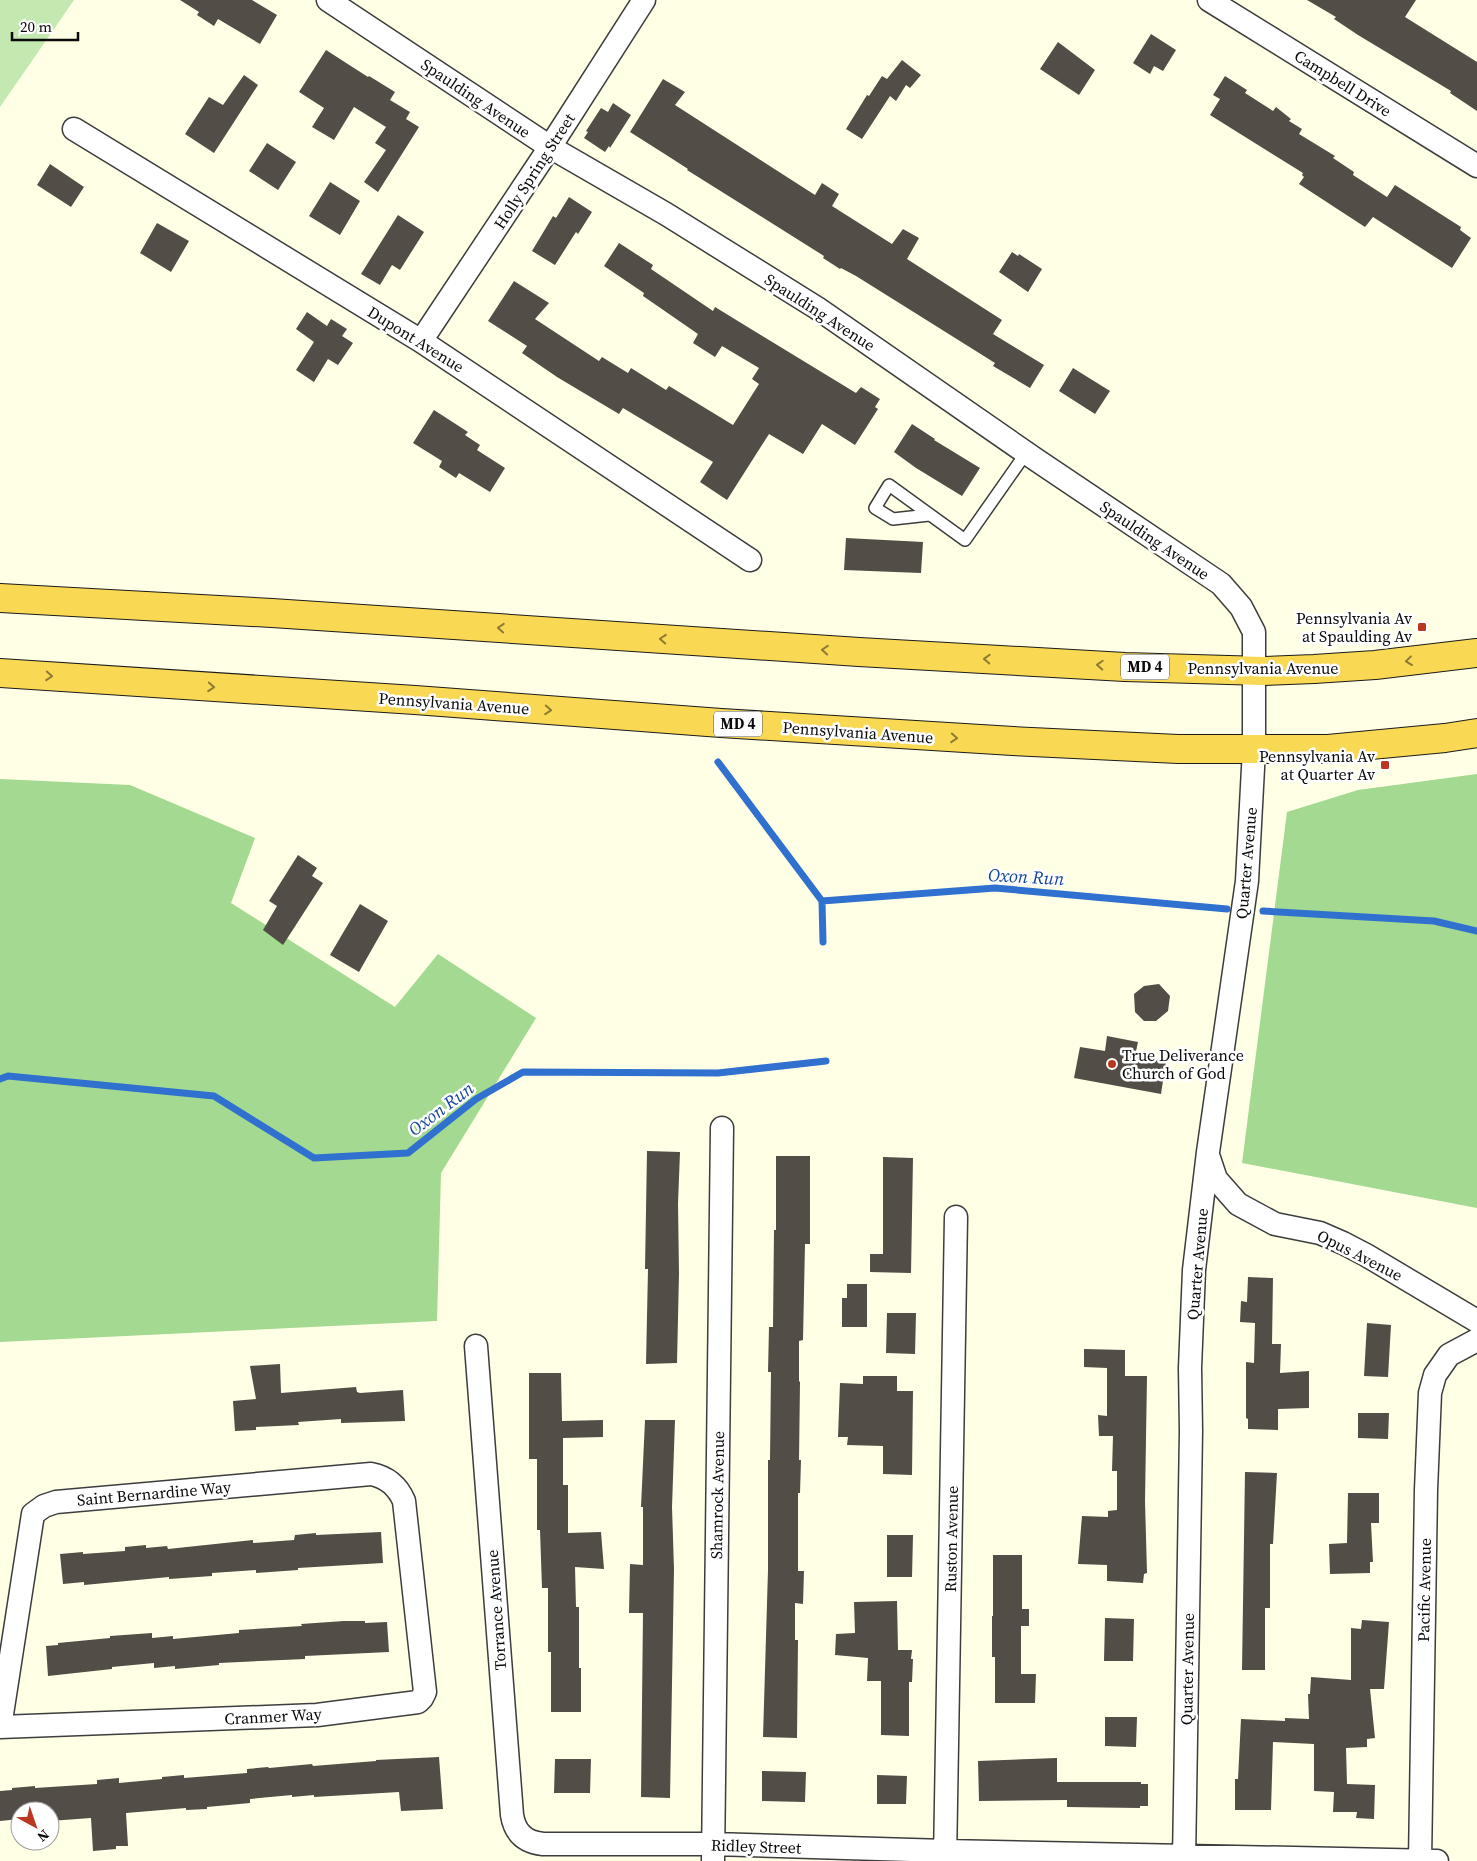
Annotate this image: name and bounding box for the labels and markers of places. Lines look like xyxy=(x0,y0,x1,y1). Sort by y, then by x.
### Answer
place label: Pennsylvania Av at Spaulding Av xyxy=(1296,607,1412,647)
marker: Pennsylvania Av at Spaulding Av xyxy=(1416,621,1428,633)
place label: Pennsylvania Av at Quarter Av xyxy=(1259,745,1375,785)
marker: Pennsylvania Av at Quarter Av xyxy=(1379,759,1391,771)
place label: True Deliverance Church of God xyxy=(1122,1044,1244,1084)
marker: True Deliverance Church of God xyxy=(1106,1058,1118,1070)

